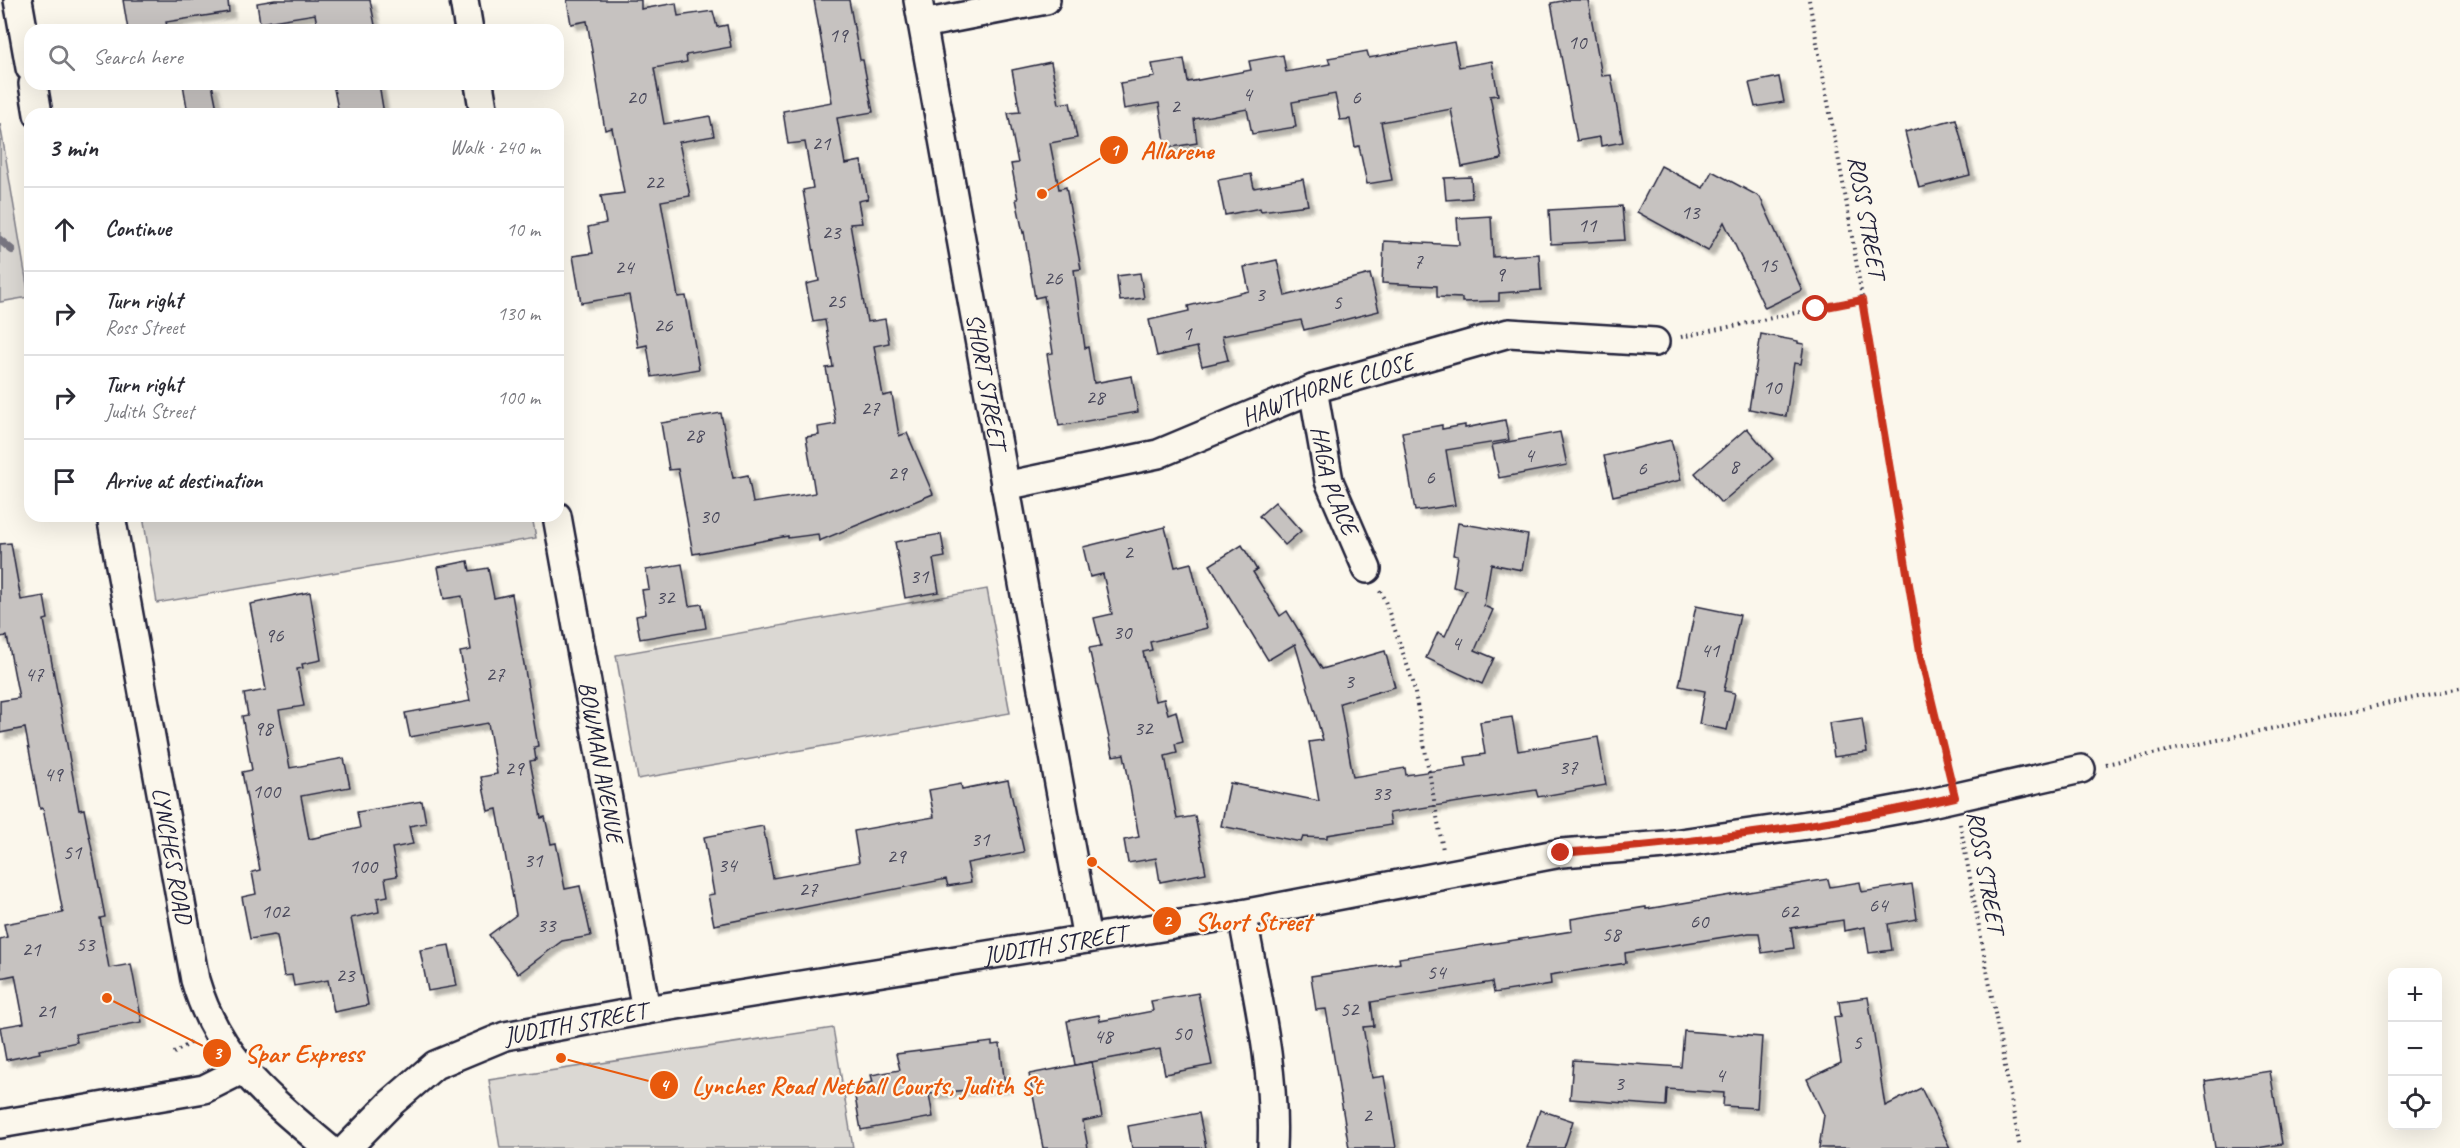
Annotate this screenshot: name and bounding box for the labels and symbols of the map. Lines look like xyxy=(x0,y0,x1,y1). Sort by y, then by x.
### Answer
house number: 19 xyxy=(829,22,849,48)
house number: 10 xyxy=(1568,29,1588,55)
house number: 4 xyxy=(1242,81,1254,107)
house number: 20 xyxy=(627,84,647,110)
house number: 6 xyxy=(1351,84,1361,110)
house number: 2 xyxy=(1170,93,1181,119)
callout: Allarene xyxy=(1099,128,1226,172)
house number: 21 xyxy=(812,130,832,156)
text: Allarene xyxy=(1141,134,1216,167)
text: 1 xyxy=(1110,139,1120,161)
street label: ROSS STREET xyxy=(1842,154,1893,285)
house number: 22 xyxy=(645,169,665,195)
house number: 13 xyxy=(1681,199,1701,225)
house number: 11 xyxy=(1578,212,1598,238)
house number: 23 xyxy=(822,219,842,245)
house number: 7 xyxy=(1413,248,1424,274)
house number: 15 xyxy=(1759,252,1779,278)
house number: 24 xyxy=(615,254,636,280)
house number: 9 xyxy=(1495,261,1506,287)
house number: 26 xyxy=(1044,265,1063,291)
house number: 3 xyxy=(1255,281,1266,307)
house number: 25 xyxy=(827,288,847,314)
house number: 5 xyxy=(1332,289,1343,315)
route start xyxy=(1802,295,1828,321)
street label: SHORT STREET xyxy=(960,311,1014,457)
house number: 26 xyxy=(654,312,673,338)
house number: 1 xyxy=(1182,320,1193,346)
street label: HAWTHORNE CLOSE xyxy=(1237,345,1420,432)
house number: 10 xyxy=(1763,374,1783,400)
house number: 28 xyxy=(1086,384,1107,410)
house number: 27 xyxy=(861,395,881,421)
house number: 28 xyxy=(685,422,706,448)
street label: HAGA PLACE xyxy=(1305,424,1367,542)
house number: 4 xyxy=(1524,442,1536,468)
house number: 8 xyxy=(1729,453,1741,479)
house number: 6 xyxy=(1637,455,1647,481)
house number: 29 xyxy=(888,460,908,486)
house number: 6 xyxy=(1425,464,1435,490)
house number: 30 xyxy=(700,503,720,529)
house number: 2 xyxy=(1123,539,1134,565)
house number: 31 xyxy=(910,563,930,589)
house number: 32 xyxy=(656,584,676,610)
house number: 30 xyxy=(1113,619,1133,645)
house number: 96 xyxy=(265,622,284,648)
house number: 4 xyxy=(1451,630,1463,656)
house number: 41 xyxy=(1701,637,1721,663)
house number: 47 xyxy=(25,661,45,687)
house number: 27 xyxy=(486,661,506,687)
house number: 3 xyxy=(1344,668,1355,694)
street label: BOWMAN AVENUE xyxy=(572,679,631,848)
house number: 98 xyxy=(254,715,275,741)
house number: 32 xyxy=(1134,715,1154,741)
house number: 37 xyxy=(1559,754,1579,780)
house number: 29 xyxy=(505,755,525,781)
house number: 49 xyxy=(44,761,64,787)
house number: 100 xyxy=(252,778,282,804)
house number: 33 xyxy=(1372,780,1392,806)
street label: LYNCHES ROAD xyxy=(145,785,200,928)
street label: ROSS STREET xyxy=(1961,809,2012,940)
house number: 31 xyxy=(971,826,991,852)
house number: 51 xyxy=(63,839,83,865)
route end xyxy=(1547,839,1573,865)
house number: 29 xyxy=(887,843,907,869)
house number: 31 xyxy=(524,847,544,873)
house number: 34 xyxy=(718,852,739,878)
house number: 100 xyxy=(349,853,379,879)
house number: 27 xyxy=(799,876,819,902)
house number: 64 xyxy=(1869,892,1890,918)
house number: 102 xyxy=(261,898,291,924)
house number: 62 xyxy=(1780,898,1800,924)
callout: Short Street xyxy=(1152,899,1323,943)
text: Short Street xyxy=(1195,905,1315,938)
house number: 60 xyxy=(1690,908,1710,934)
text: 2 xyxy=(1163,910,1173,932)
house number: 33 xyxy=(537,912,557,938)
street label: JUDITH STREET xyxy=(980,917,1134,971)
house number: 58 xyxy=(1602,921,1623,947)
house number: 53 xyxy=(76,931,96,957)
house number: 21 xyxy=(22,936,42,962)
house number: 54 xyxy=(1427,959,1448,985)
house number: 23 xyxy=(336,962,356,988)
street label: JUDITH STREET xyxy=(500,994,654,1051)
house number: 52 xyxy=(1340,996,1360,1022)
house number: 21 xyxy=(37,998,57,1024)
house number: 50 xyxy=(1173,1020,1193,1046)
house number: 48 xyxy=(1094,1023,1115,1049)
house number: 5 xyxy=(1852,1029,1863,1055)
callout: Spar Express xyxy=(202,1031,375,1075)
text: Spar Express xyxy=(245,1037,366,1070)
text: 3 xyxy=(213,1042,223,1064)
house number: 4 xyxy=(1715,1062,1727,1088)
callout: Lynches Road Netball Courts, Judith St xyxy=(649,1063,1054,1107)
text: Lynches Road Netball Courts, Judith St xyxy=(692,1069,1045,1102)
house number: 3 xyxy=(1614,1070,1625,1096)
text: 4 xyxy=(660,1074,670,1096)
house number: 2 xyxy=(1362,1102,1373,1128)

